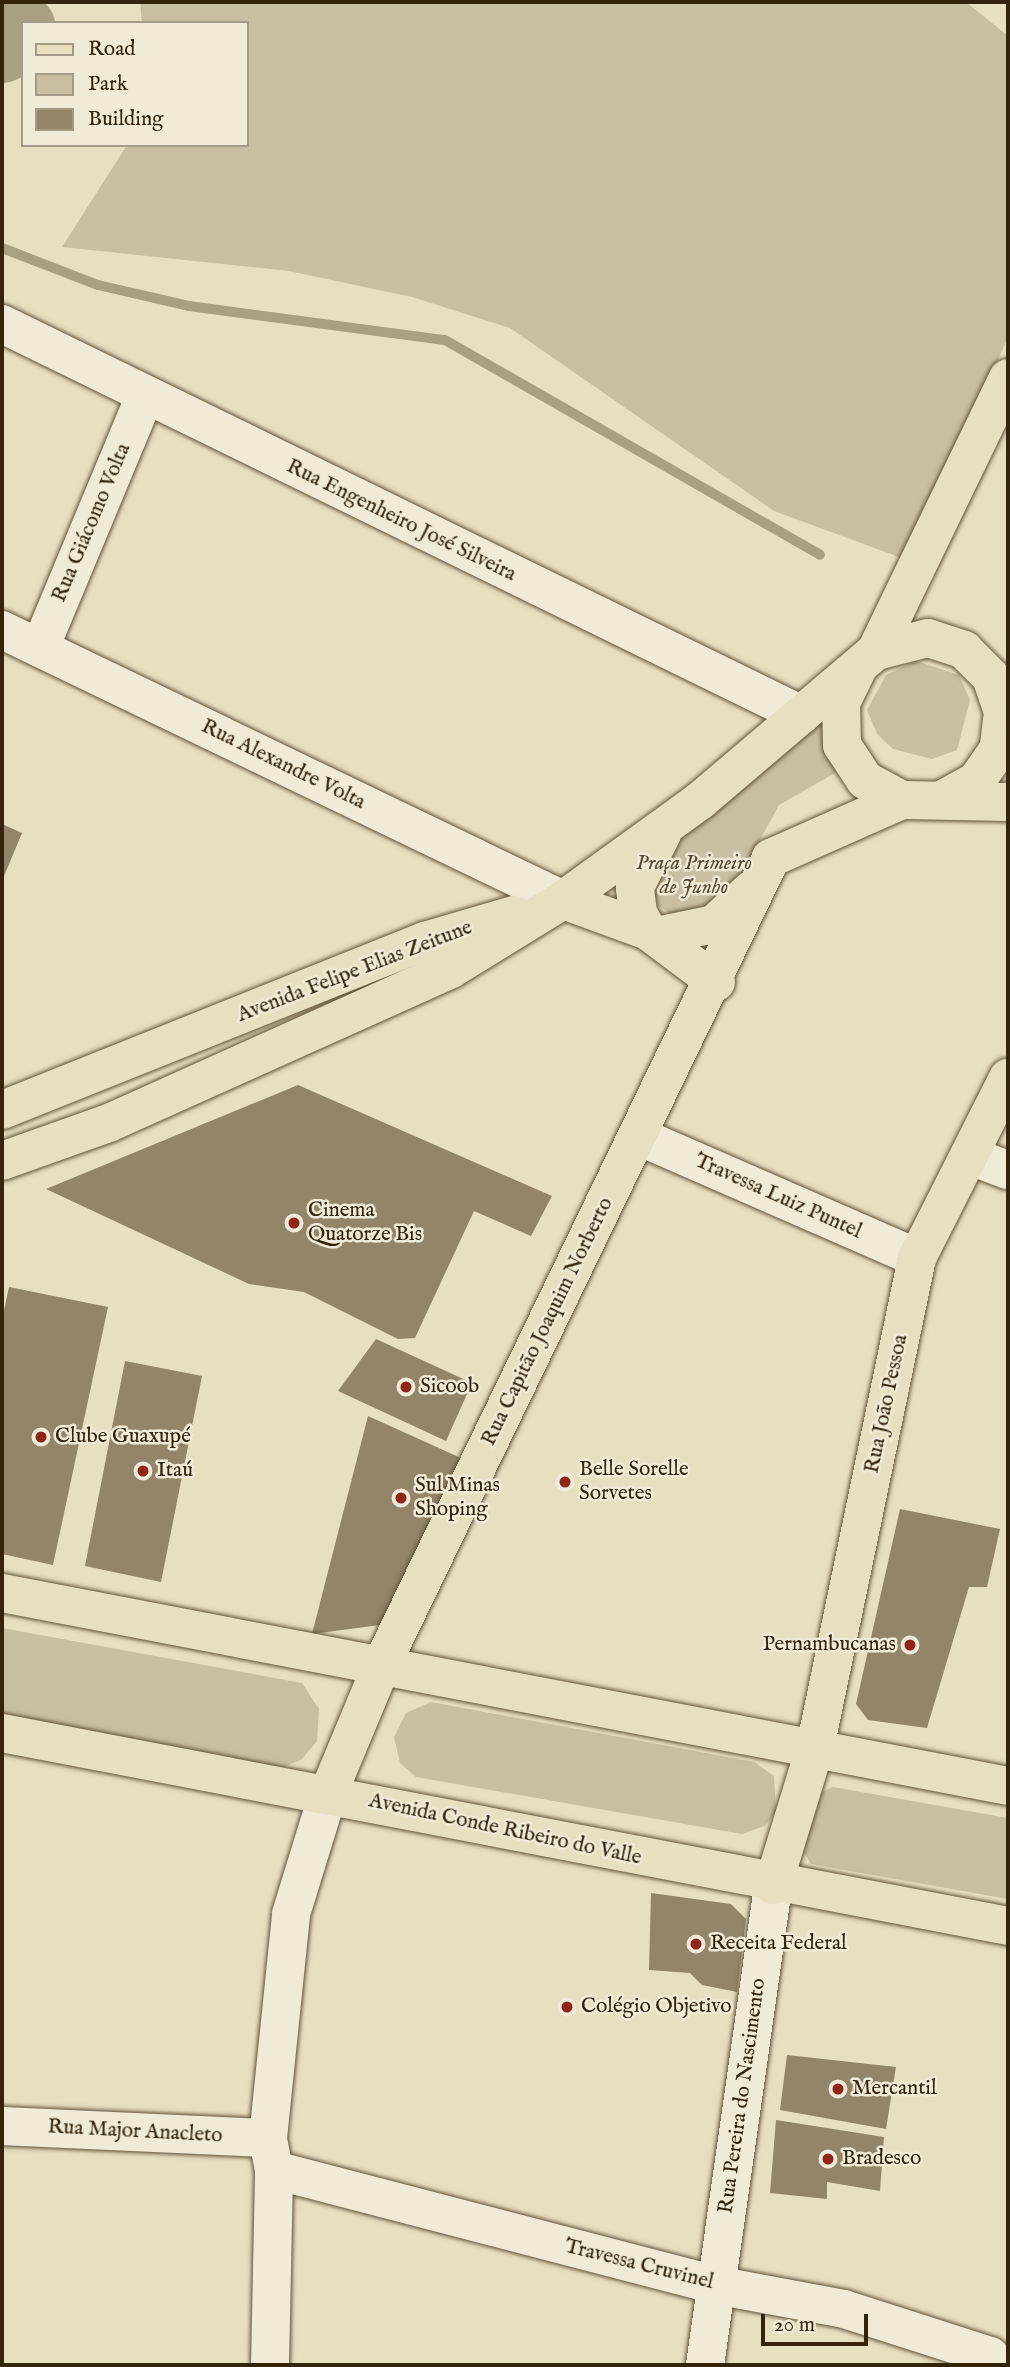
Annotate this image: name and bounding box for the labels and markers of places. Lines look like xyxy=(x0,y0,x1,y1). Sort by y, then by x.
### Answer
place label: Cinema Quatorze Bis xyxy=(308,1198,422,1248)
marker: Cinema Quatorze Bis xyxy=(286,1215,302,1231)
place label: Sicoob xyxy=(420,1374,479,1400)
marker: Sicoob xyxy=(398,1379,414,1395)
place label: Clube Guaxupé xyxy=(55,1424,191,1450)
marker: Clube Guaxupé xyxy=(33,1429,49,1445)
place label: Belle Sorelle Sorvetes xyxy=(579,1457,689,1507)
place label: Itaú xyxy=(157,1458,193,1484)
marker: Itaú xyxy=(135,1463,151,1479)
place label: Sul Minas Shoping xyxy=(415,1473,500,1523)
marker: Belle Sorelle Sorvetes xyxy=(557,1474,573,1490)
marker: Sul Minas Shoping xyxy=(393,1490,409,1506)
place label: Pernambucanas xyxy=(763,1632,896,1658)
marker: Pernambucanas xyxy=(902,1637,918,1653)
place label: Receita Federal xyxy=(710,1931,847,1957)
marker: Receita Federal xyxy=(688,1936,704,1952)
place label: Colégio Objetivo xyxy=(581,1994,732,2020)
marker: Colégio Objetivo xyxy=(559,1999,575,2015)
place label: Mercantil xyxy=(852,2076,937,2102)
marker: Mercantil xyxy=(830,2081,846,2097)
place label: Bradesco xyxy=(842,2146,921,2172)
marker: Bradesco xyxy=(820,2151,836,2167)

